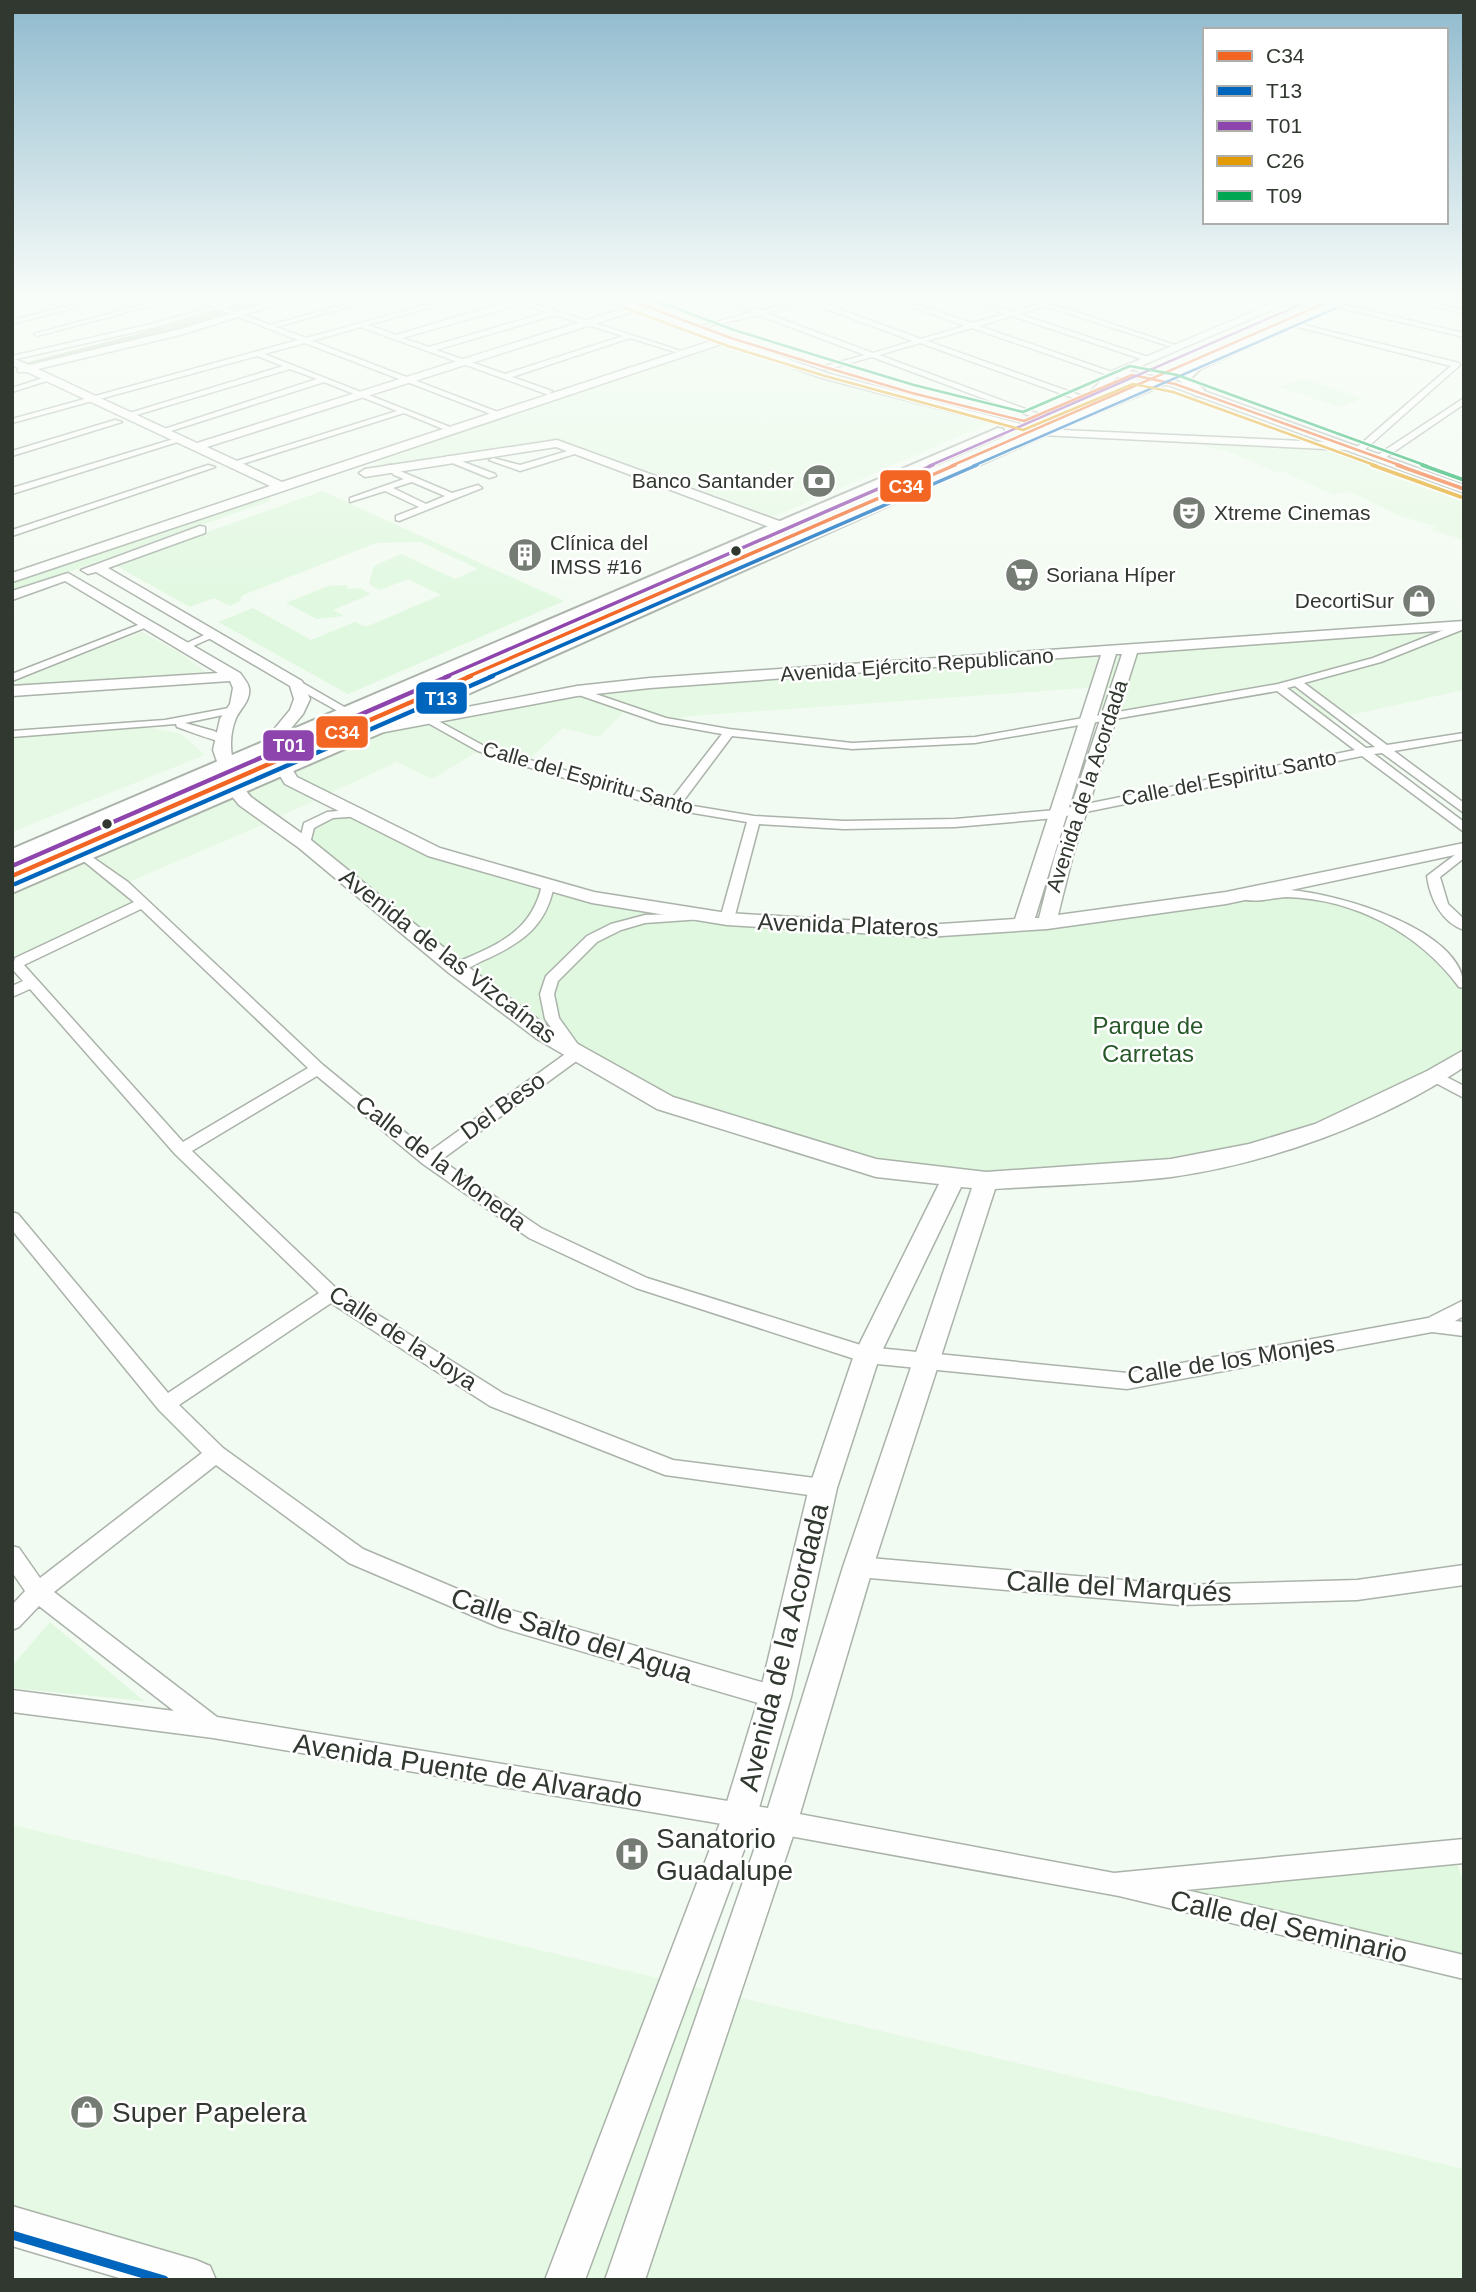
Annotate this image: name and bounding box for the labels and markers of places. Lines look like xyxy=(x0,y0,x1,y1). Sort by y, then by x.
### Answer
bank icon: Banco Santander xyxy=(800,462,838,500)
place label: Banco Santander xyxy=(632,469,794,492)
theatre icon: Xtreme Cinemas xyxy=(1170,494,1208,532)
place label: Xtreme Cinemas xyxy=(1214,501,1370,524)
place label: Clínica del IMSS #16 xyxy=(550,531,648,578)
building icon: Clínica del IMSS #16 xyxy=(506,536,544,574)
unlabelled marker xyxy=(729,544,743,558)
supermarket icon: Soriana Híper xyxy=(1003,556,1041,594)
place label: Soriana Híper xyxy=(1046,563,1176,586)
shop icon: DecortiSur xyxy=(1400,582,1438,620)
place label: DecortiSur xyxy=(1295,589,1394,612)
unlabelled marker xyxy=(100,817,114,831)
place label: Sanatorio Guadalupe xyxy=(656,1823,793,1886)
hospital icon: Sanatorio Guadalupe xyxy=(613,1835,651,1873)
shop icon: Super Papelera xyxy=(68,2093,106,2131)
place label: Super Papelera xyxy=(112,2097,307,2128)

